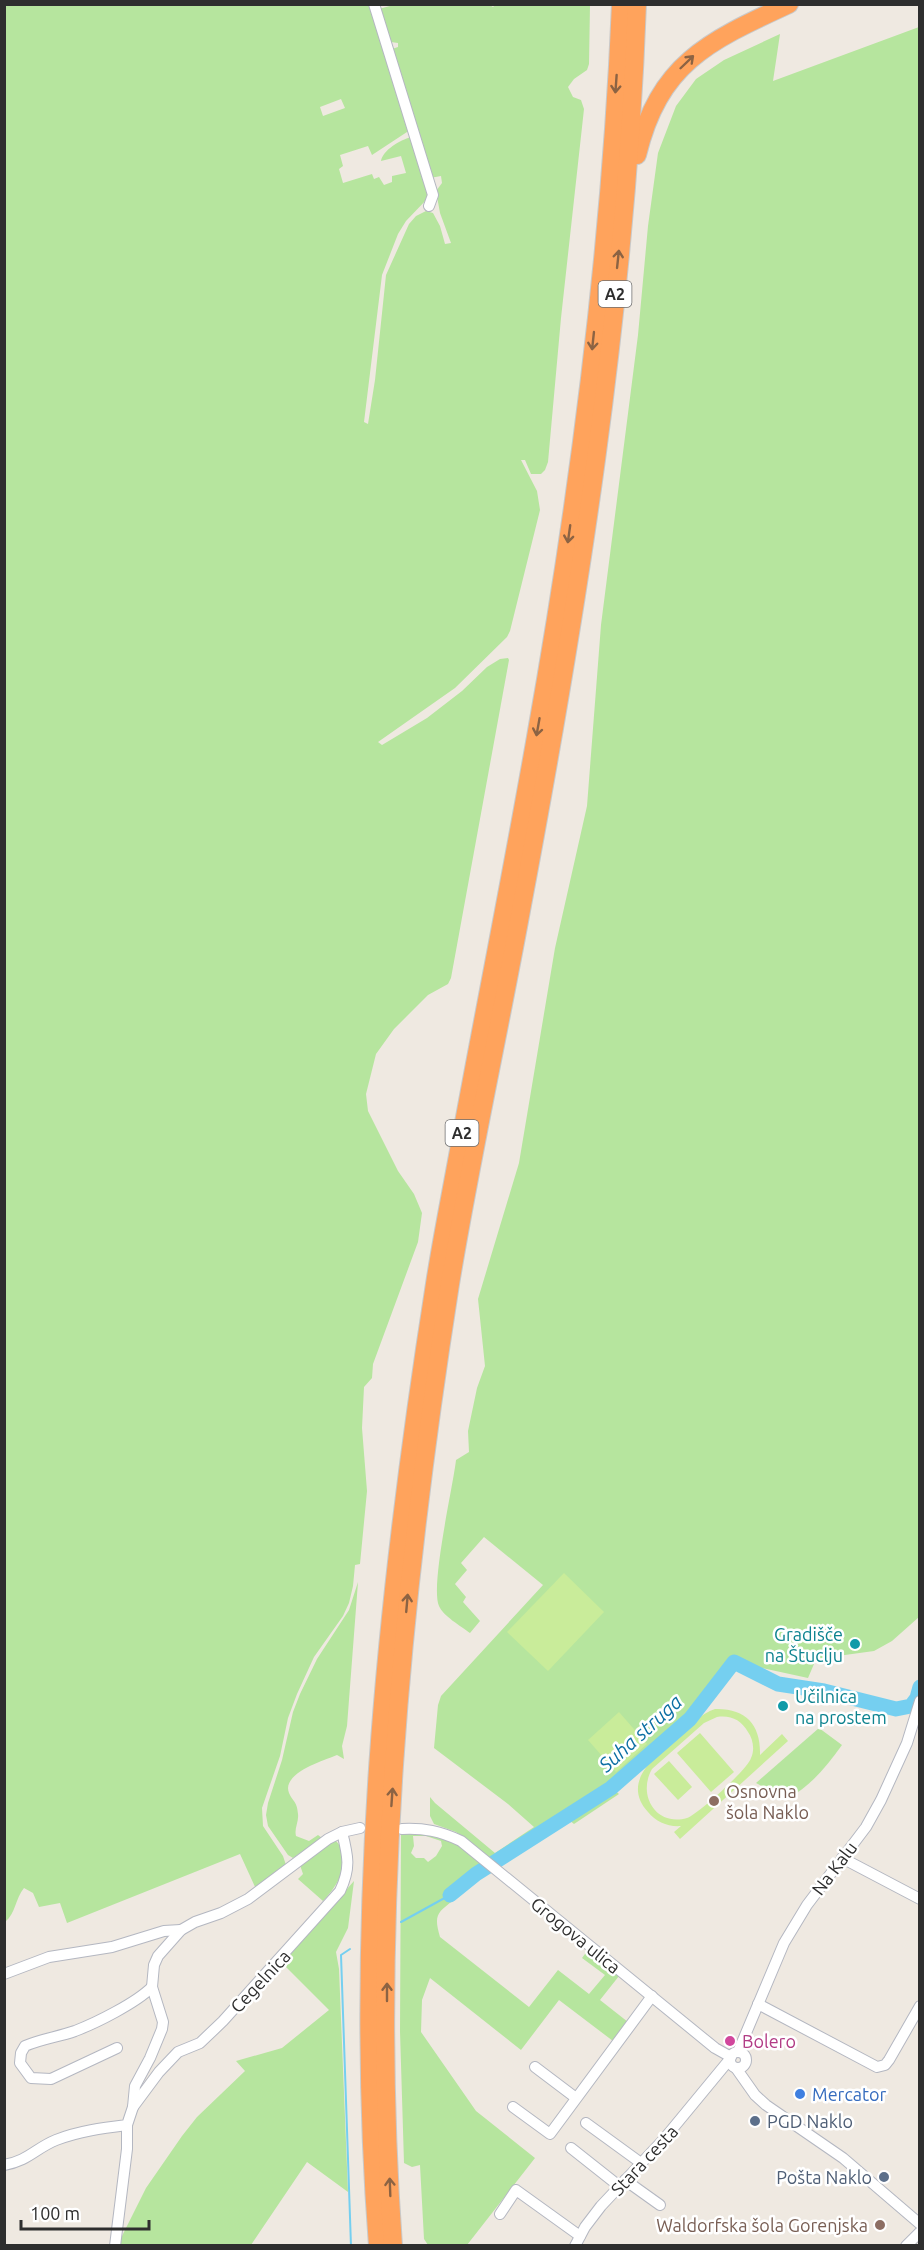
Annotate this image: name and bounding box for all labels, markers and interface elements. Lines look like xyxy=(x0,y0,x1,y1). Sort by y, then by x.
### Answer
one-way arrow xyxy=(680,55,695,69)
one-way arrow xyxy=(610,73,621,93)
one-way arrow xyxy=(613,250,624,270)
road number: A2 xyxy=(598,281,632,307)
one-way arrow xyxy=(587,330,598,350)
one-way arrow xyxy=(563,524,574,544)
one-way arrow xyxy=(532,716,543,736)
road number: A2 xyxy=(446,1120,478,1146)
one-way arrow xyxy=(402,1593,413,1613)
place label: Gradišče na Štuclju xyxy=(765,1624,843,1665)
marker: Gradišče na Štuclju xyxy=(848,1637,862,1651)
place label: Učilnica na prostem xyxy=(795,1686,887,1727)
water label: Suha struga xyxy=(593,1690,686,1777)
marker: Učilnica na prostem xyxy=(776,1699,790,1713)
place label: Osnovna šola Naklo xyxy=(726,1781,809,1822)
one-way arrow xyxy=(387,1788,398,1808)
marker: Osnovna šola Naklo xyxy=(707,1794,721,1808)
street label: Na Kalu xyxy=(808,1837,860,1899)
street label: Grogova ulica xyxy=(527,1893,625,1977)
street label: Cegelnica xyxy=(226,1946,294,2016)
one-way arrow xyxy=(381,1983,393,2003)
place label: Bolero xyxy=(742,2031,796,2051)
marker: Bolero xyxy=(723,2034,737,2048)
place label: Mercator xyxy=(812,2084,887,2104)
marker: Mercator xyxy=(793,2087,807,2101)
place label: PGD Naklo xyxy=(767,2111,853,2131)
marker: PGD Naklo xyxy=(748,2114,762,2128)
street label: Stara cesta xyxy=(607,2121,681,2199)
place label: Pošta Naklo xyxy=(776,2167,872,2187)
marker: Pošta Naklo xyxy=(877,2170,891,2184)
one-way arrow xyxy=(384,2178,396,2198)
scale bar xyxy=(21,2193,148,2231)
text: 100 m xyxy=(30,2203,80,2223)
place label: Waldorfska šola Gorenjska xyxy=(656,2215,868,2235)
marker: Waldorfska šola Gorenjska xyxy=(873,2218,887,2232)

